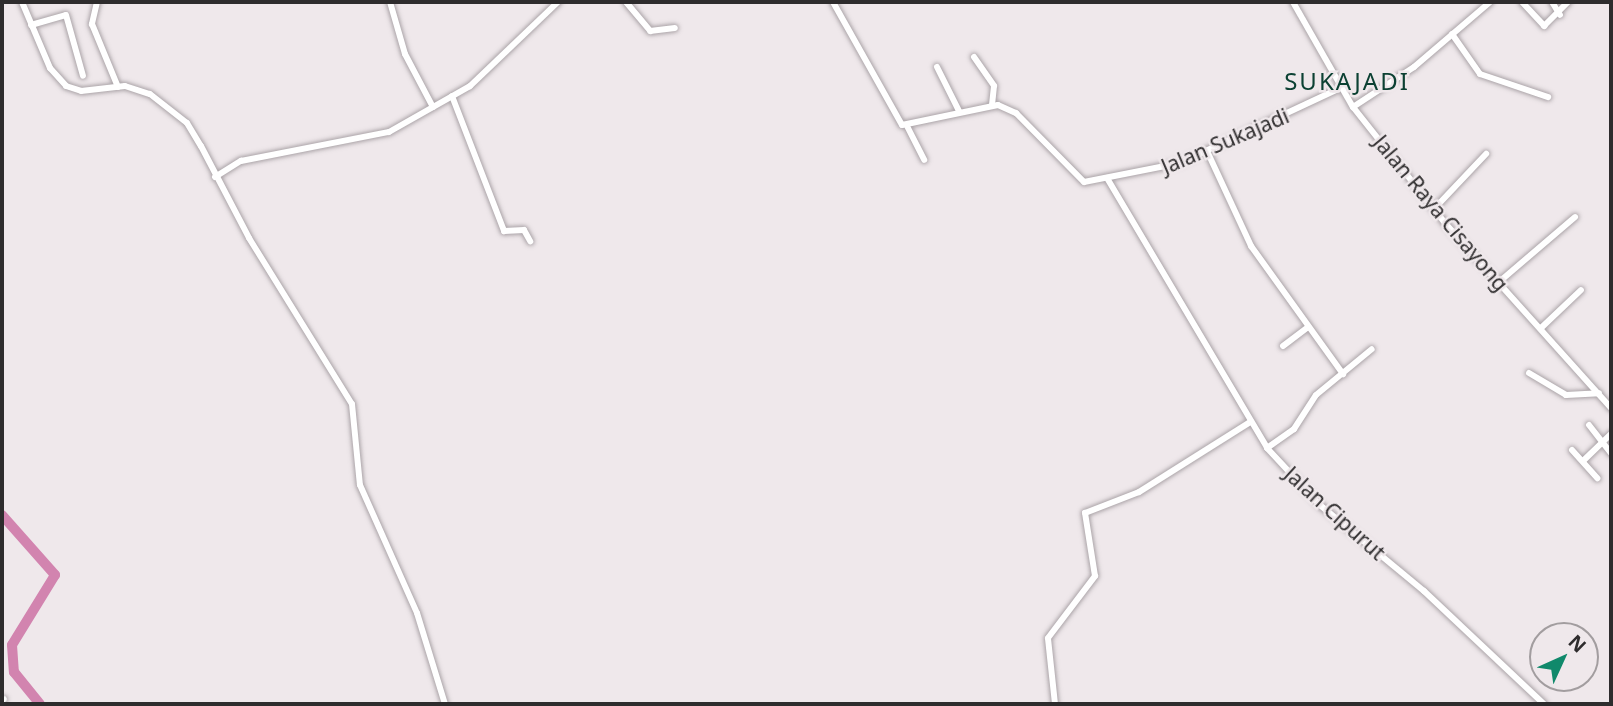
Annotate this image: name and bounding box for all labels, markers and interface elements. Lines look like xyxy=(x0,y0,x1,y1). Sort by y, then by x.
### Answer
district label: SUKAJADI xyxy=(1285,67,1409,95)
street label: Jalan Sukajadi xyxy=(1157,103,1293,179)
street label: Jalan Raya Cisayong xyxy=(1368,130,1514,296)
street label: Jalan Cipurut xyxy=(1279,461,1391,565)
north arrow xyxy=(1529,622,1599,692)
text: N xyxy=(1563,629,1592,658)

